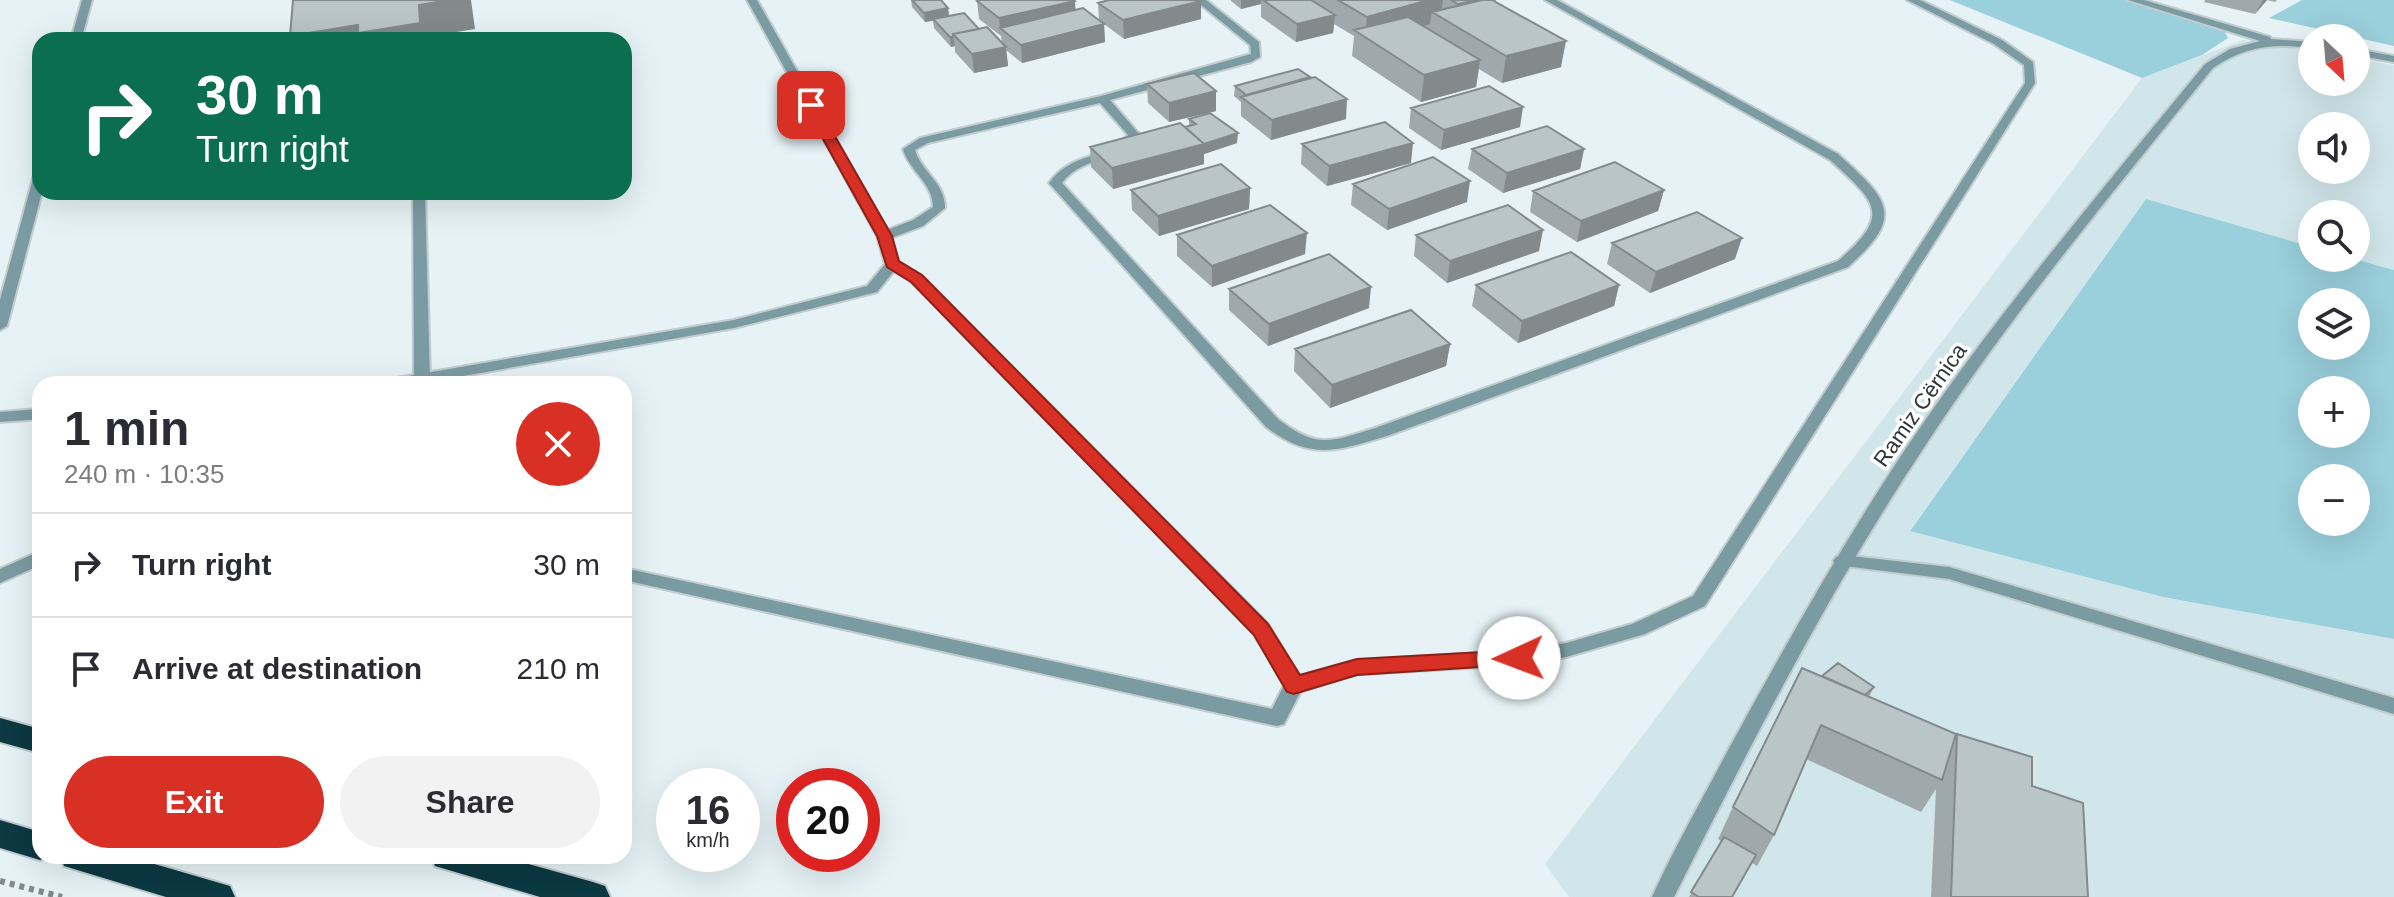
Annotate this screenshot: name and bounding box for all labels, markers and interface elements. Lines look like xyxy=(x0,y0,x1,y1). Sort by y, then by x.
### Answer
north arrow xyxy=(2298,24,2370,96)
map controls xyxy=(2298,24,2370,536)
text: 30 m xyxy=(196,63,324,126)
icon: right xyxy=(64,64,168,168)
pin xyxy=(777,71,845,139)
icon: arrive xyxy=(789,83,833,127)
button: sound xyxy=(2298,112,2370,184)
text: Turn right xyxy=(196,129,349,170)
button: search xyxy=(2298,200,2370,272)
button: layers xyxy=(2298,288,2370,360)
street label: Ramiz Cërnica xyxy=(1868,338,1972,471)
button: + xyxy=(2298,376,2370,448)
text: 1 min xyxy=(64,402,189,455)
button: close xyxy=(516,402,600,486)
text: 240 m · 10:35 xyxy=(64,459,224,489)
button: − xyxy=(2298,464,2370,536)
icon: right xyxy=(64,543,108,587)
text: Turn right xyxy=(132,548,271,581)
text: 30 m xyxy=(533,548,600,581)
position arrow xyxy=(1477,616,1561,700)
icon: arrive xyxy=(64,647,108,691)
text: Arrive at destination xyxy=(132,652,422,685)
text: 210 m xyxy=(517,652,600,685)
button: Exit xyxy=(64,756,324,848)
button: Share xyxy=(340,756,600,848)
speed limit sign: 20 xyxy=(776,768,880,872)
text: 16 xyxy=(686,788,730,832)
text: km/h xyxy=(686,829,730,851)

